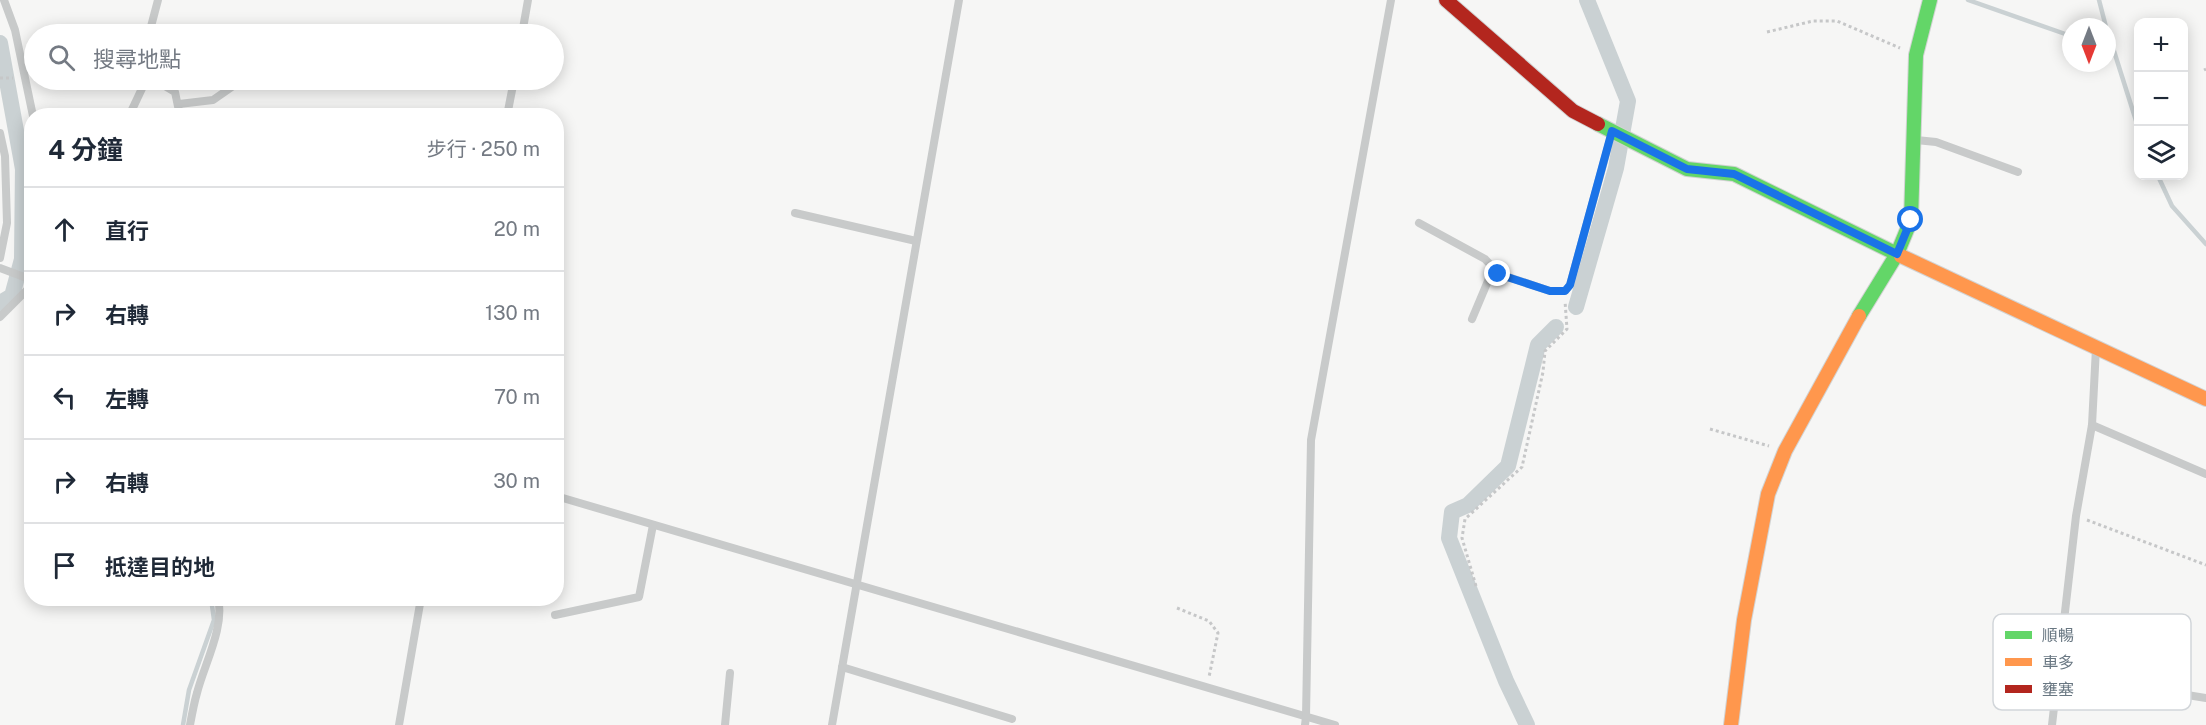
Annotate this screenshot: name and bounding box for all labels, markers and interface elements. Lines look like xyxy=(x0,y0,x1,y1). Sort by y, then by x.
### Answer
north arrow xyxy=(2062,18,2116,72)
map controls xyxy=(2134,18,2188,180)
button: + xyxy=(2134,18,2188,72)
search box xyxy=(24,24,564,90)
icon: search xyxy=(45,41,78,74)
text: 搜尋地點 xyxy=(93,46,181,72)
button: − xyxy=(2134,72,2188,126)
button: layers xyxy=(2134,126,2188,180)
text: 4 分鐘 xyxy=(48,134,123,165)
text: 步行 · 250 m xyxy=(427,137,540,161)
route start xyxy=(1897,206,1923,232)
icon: ahead xyxy=(48,213,81,246)
text: 20 m xyxy=(494,217,540,241)
text: 直行 xyxy=(105,218,149,244)
route end xyxy=(1484,260,1510,286)
icon: right xyxy=(48,297,81,330)
text: 130 m xyxy=(485,301,540,325)
text: 右轉 xyxy=(105,302,149,328)
icon: left xyxy=(48,381,81,414)
text: 70 m xyxy=(494,385,540,409)
text: 左轉 xyxy=(105,386,149,412)
icon: right xyxy=(48,465,81,498)
text: 30 m xyxy=(493,469,540,493)
text: 右轉 xyxy=(105,470,149,496)
icon: arrive xyxy=(48,549,81,582)
text: 抵達目的地 xyxy=(105,554,215,580)
legend xyxy=(1993,614,2191,710)
text: 順暢 xyxy=(2042,626,2074,645)
text: 車多 xyxy=(2042,653,2074,672)
text: 壅塞 xyxy=(2042,680,2074,699)

